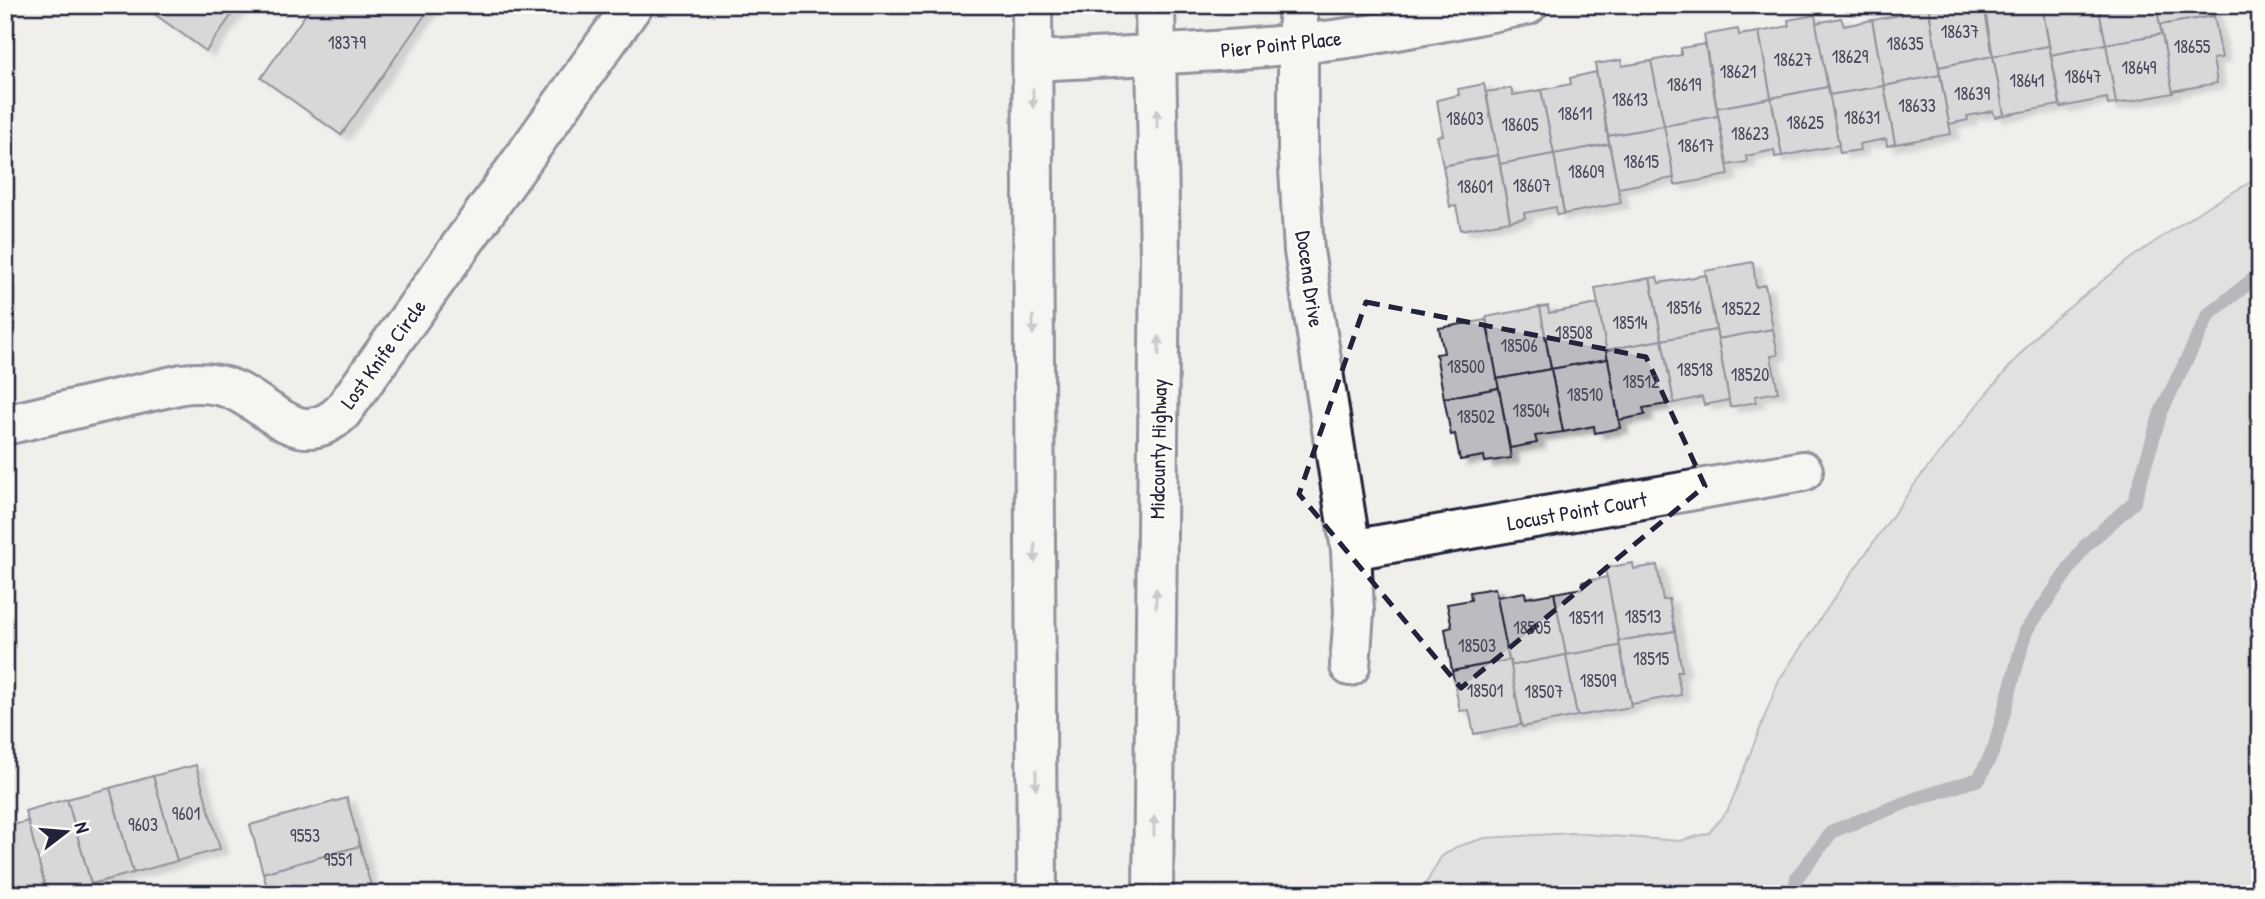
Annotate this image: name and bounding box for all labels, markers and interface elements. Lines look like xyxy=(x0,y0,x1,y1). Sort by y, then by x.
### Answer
house number: 18637 xyxy=(1941,19,1979,44)
street label: Pier Point Place xyxy=(1219,23,1343,65)
house number: 18379 xyxy=(328,30,366,55)
house number: 18635 xyxy=(1886,31,1924,56)
house number: 18655 xyxy=(2174,34,2211,59)
house number: 18629 xyxy=(1832,44,1869,69)
house number: 18627 xyxy=(1774,47,1813,72)
house number: 18649 xyxy=(2122,55,2157,80)
house number: 18621 xyxy=(1720,59,1756,84)
house number: 18647 xyxy=(2064,64,2102,89)
house number: 18641 xyxy=(2010,68,2044,93)
house number: 18619 xyxy=(1667,72,1702,97)
house number: 18639 xyxy=(1954,81,1990,106)
one-way arrow xyxy=(1027,87,1039,109)
house number: 18613 xyxy=(1612,87,1648,112)
house number: 18633 xyxy=(1898,93,1936,118)
house number: 18611 xyxy=(1558,101,1592,126)
house number: 18631 xyxy=(1844,105,1880,130)
house number: 18603 xyxy=(1446,106,1484,131)
one-way arrow xyxy=(1151,107,1163,129)
house number: 18625 xyxy=(1786,110,1824,135)
house number: 18605 xyxy=(1501,112,1539,137)
house number: 18623 xyxy=(1731,121,1769,146)
house number: 18617 xyxy=(1678,133,1715,158)
house number: 18615 xyxy=(1623,149,1659,174)
house number: 18609 xyxy=(1568,159,1604,184)
house number: 18607 xyxy=(1513,173,1551,198)
house number: 18601 xyxy=(1457,174,1493,199)
street label: Docena Drive xyxy=(1289,229,1331,329)
street label: Lost Knife Circle xyxy=(333,293,433,415)
house number: 18516 xyxy=(1666,295,1702,320)
house number: 18522 xyxy=(1722,296,1761,321)
house number: 18514 xyxy=(1612,310,1648,335)
one-way arrow xyxy=(1027,315,1039,337)
house number: 18508 xyxy=(1555,320,1593,345)
house number: 18506 xyxy=(1500,333,1538,358)
one-way arrow xyxy=(1153,335,1165,357)
house number: 18500 xyxy=(1447,354,1485,379)
house number: 18518 xyxy=(1677,357,1713,382)
house number: 18520 xyxy=(1731,362,1769,387)
house number: 18512 xyxy=(1623,369,1660,394)
street label: Midcounty Highway xyxy=(1142,378,1174,519)
house number: 18510 xyxy=(1567,382,1603,407)
house number: 18504 xyxy=(1513,398,1550,423)
house number: 18502 xyxy=(1457,404,1496,429)
street label: Locust Point Court xyxy=(1505,484,1650,538)
one-way arrow xyxy=(1029,542,1040,564)
one-way arrow xyxy=(1150,587,1162,609)
house number: 18513 xyxy=(1625,604,1661,629)
house number: 18511 xyxy=(1568,605,1604,630)
house number: 18505 xyxy=(1513,615,1551,640)
house number: 18503 xyxy=(1458,633,1496,658)
house number: 18515 xyxy=(1633,646,1669,671)
house number: 18509 xyxy=(1580,668,1617,693)
house number: 18501 xyxy=(1467,678,1503,703)
house number: 18507 xyxy=(1525,679,1564,704)
one-way arrow xyxy=(1030,770,1042,792)
north arrow xyxy=(32,797,102,867)
house number: 9601 xyxy=(172,801,200,826)
house number: 9603 xyxy=(128,812,158,837)
one-way arrow xyxy=(1148,814,1160,836)
text: N xyxy=(68,819,96,836)
house number: 9553 xyxy=(290,823,320,848)
house number: 9551 xyxy=(324,847,352,872)

